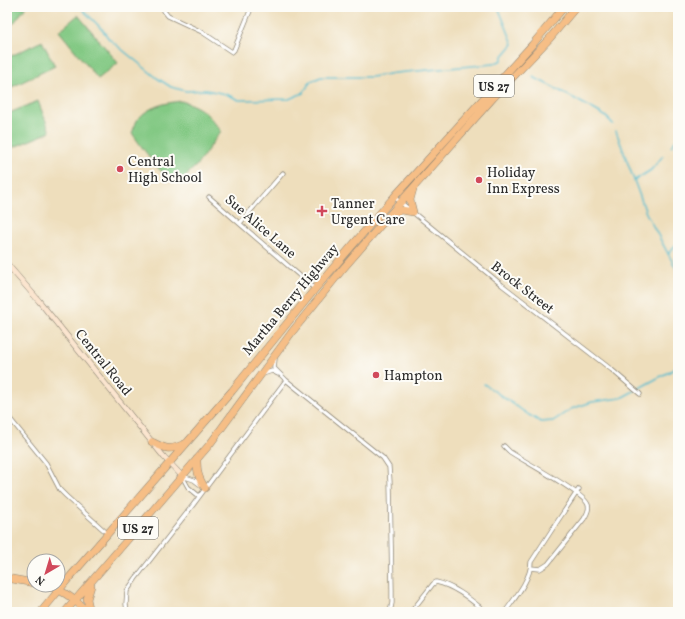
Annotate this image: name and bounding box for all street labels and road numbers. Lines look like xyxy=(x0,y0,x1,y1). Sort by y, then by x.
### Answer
road number: US 27 xyxy=(474,75,514,97)
street label: Sue Alice Lane xyxy=(220,191,300,264)
street label: Martha Berry Highway xyxy=(239,240,344,360)
street label: Brock Street xyxy=(487,258,558,319)
street label: Central Road xyxy=(70,326,136,400)
road number: US 27 xyxy=(118,517,158,539)

